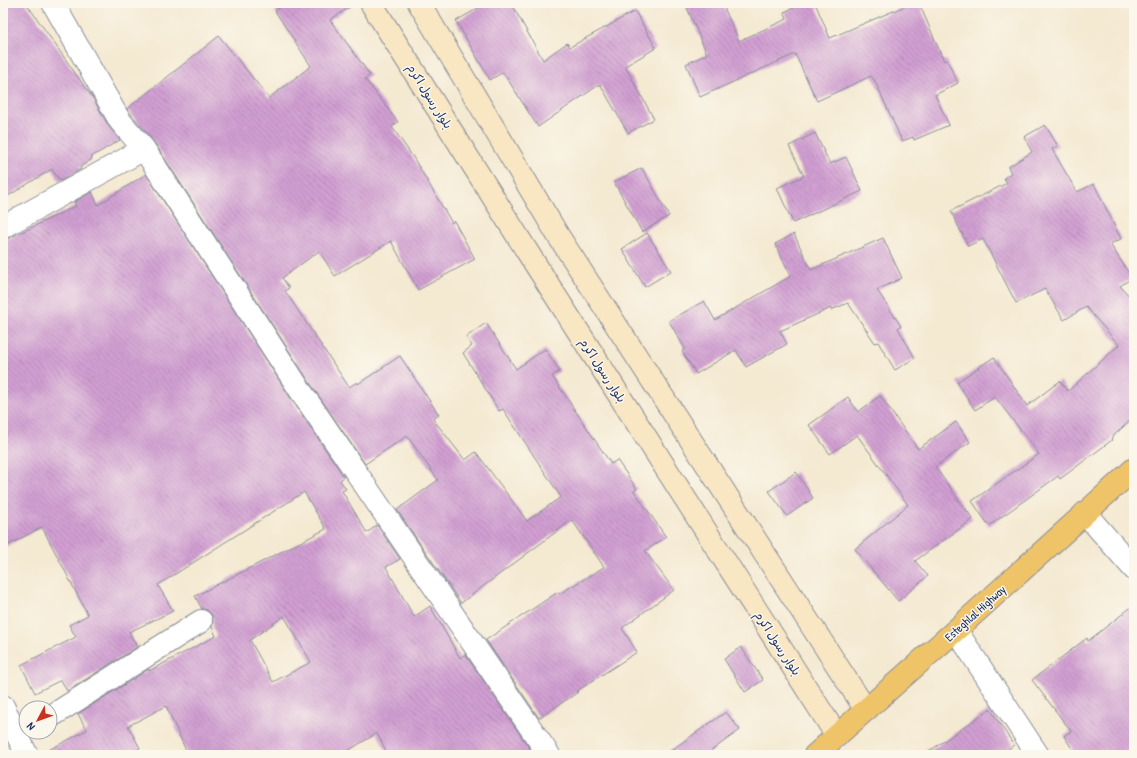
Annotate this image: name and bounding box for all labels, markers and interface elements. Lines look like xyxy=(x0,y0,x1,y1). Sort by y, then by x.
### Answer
street label: بلوار رسول اکرم xyxy=(402,60,457,132)
street label: بلوار رسول اکرم xyxy=(575,334,630,406)
street label: Esteghlal Highway xyxy=(941,581,1009,645)
street label: بلوار رسول اکرم xyxy=(750,607,805,679)
north arrow xyxy=(18,700,58,740)
text: N xyxy=(23,720,38,733)

